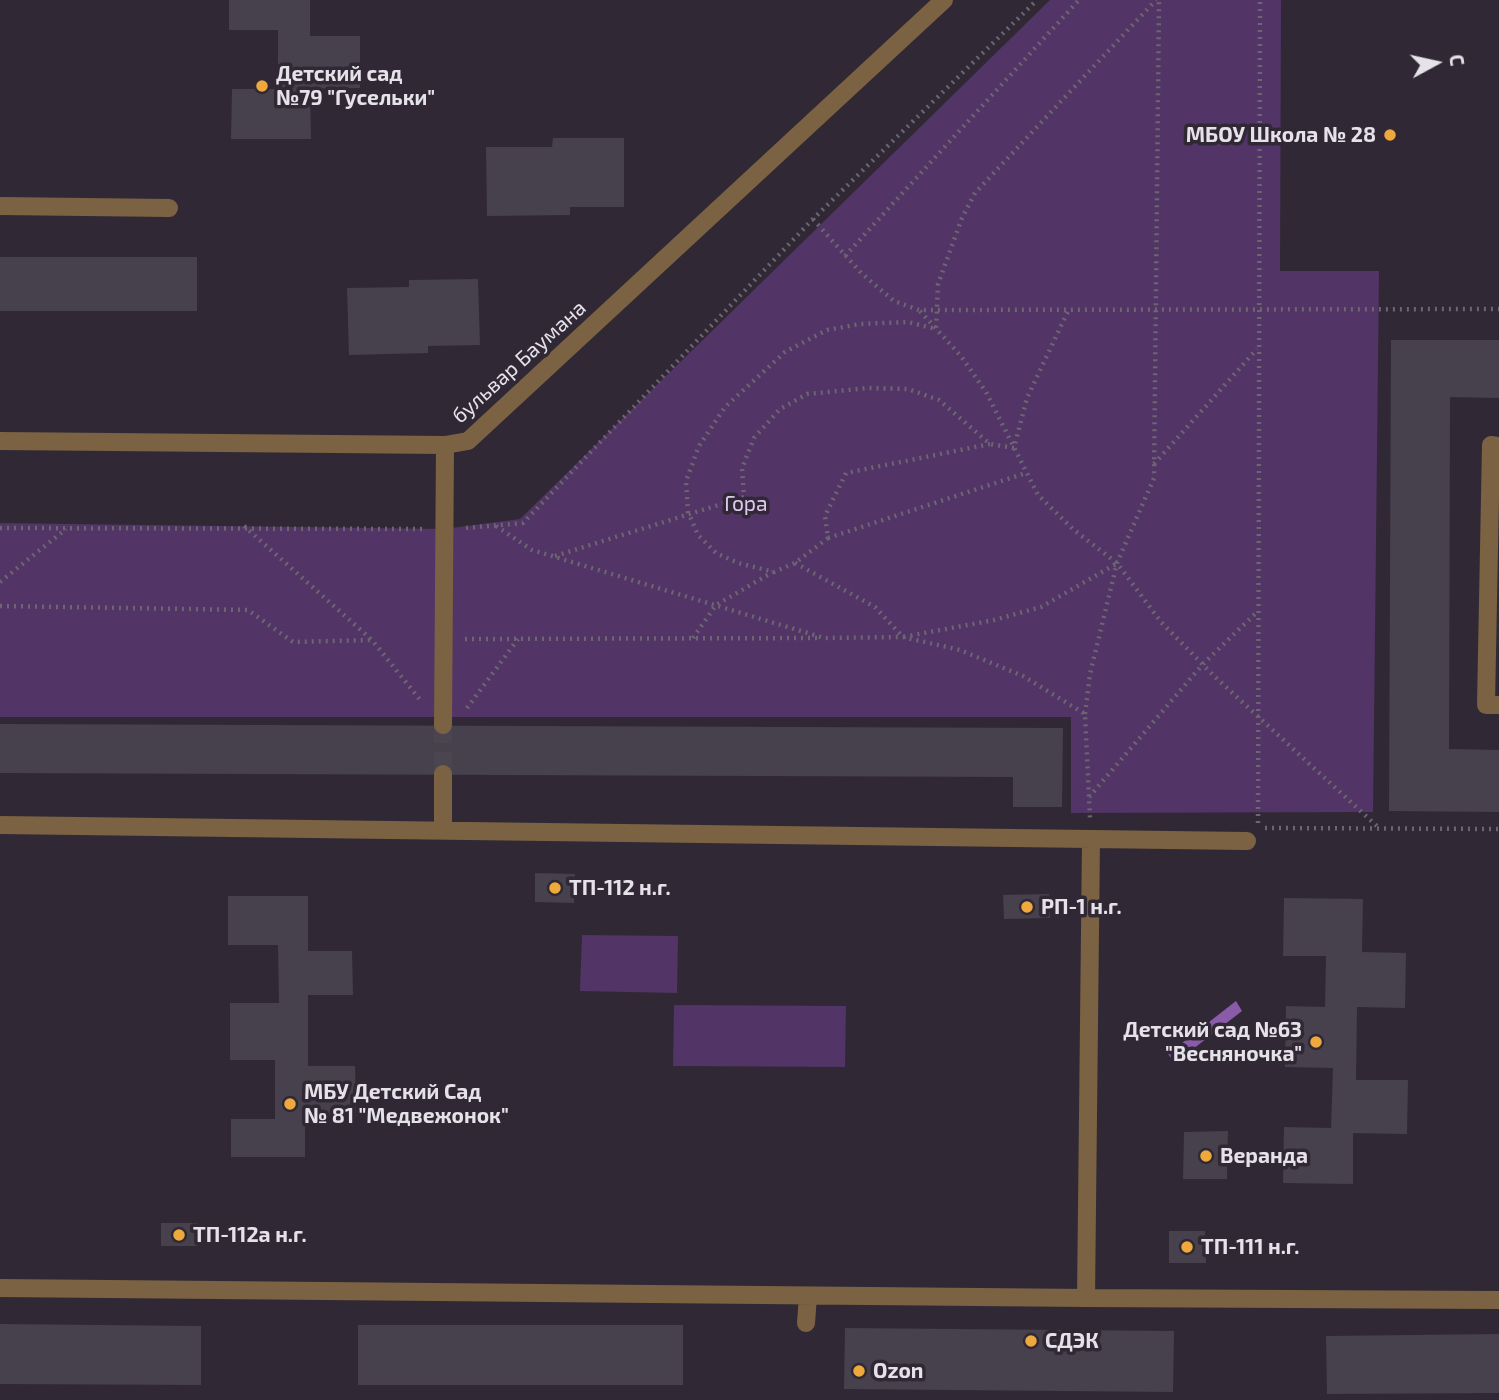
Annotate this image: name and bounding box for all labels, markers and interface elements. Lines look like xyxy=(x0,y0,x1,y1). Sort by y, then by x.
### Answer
north arrow xyxy=(1401,28,1471,98)
text: С xyxy=(1445,53,1469,67)
place label: Детский сад №79 "Гусельки" xyxy=(276,61,435,111)
marker: Детский сад №79 "Гусельки" xyxy=(254,78,270,94)
place label: МБОУ Школа № 28 xyxy=(1186,122,1376,148)
marker: МБОУ Школа № 28 xyxy=(1382,127,1398,143)
street label: бульвар Баумана xyxy=(447,295,591,429)
park label: Гора xyxy=(724,491,768,517)
place label: ТП-112 н.г. xyxy=(569,875,671,901)
marker: ТП-112 н.г. xyxy=(547,880,563,896)
place label: РП-1 н.г. xyxy=(1041,894,1122,920)
marker: РП-1 н.г. xyxy=(1019,899,1035,915)
place label: Детский сад №63 "Весняночка" xyxy=(1123,1017,1302,1067)
marker: Детский сад №63 "Весняночка" xyxy=(1308,1034,1324,1050)
place label: МБУ Детский Сад № 81 "Медвежонок" xyxy=(304,1079,509,1129)
marker: МБУ Детский Сад № 81 "Медвежонок" xyxy=(282,1096,298,1112)
place label: Веранда xyxy=(1220,1143,1308,1169)
marker: Веранда xyxy=(1198,1148,1214,1164)
place label: ТП-112а н.г. xyxy=(193,1222,307,1248)
marker: ТП-112а н.г. xyxy=(171,1227,187,1243)
place label: ТП-111 н.г. xyxy=(1201,1234,1299,1260)
marker: ТП-111 н.г. xyxy=(1179,1239,1195,1255)
place label: СДЭК xyxy=(1045,1328,1099,1354)
marker: СДЭК xyxy=(1023,1333,1039,1349)
place label: Ozon xyxy=(873,1358,923,1384)
marker: Ozon xyxy=(851,1363,867,1379)

